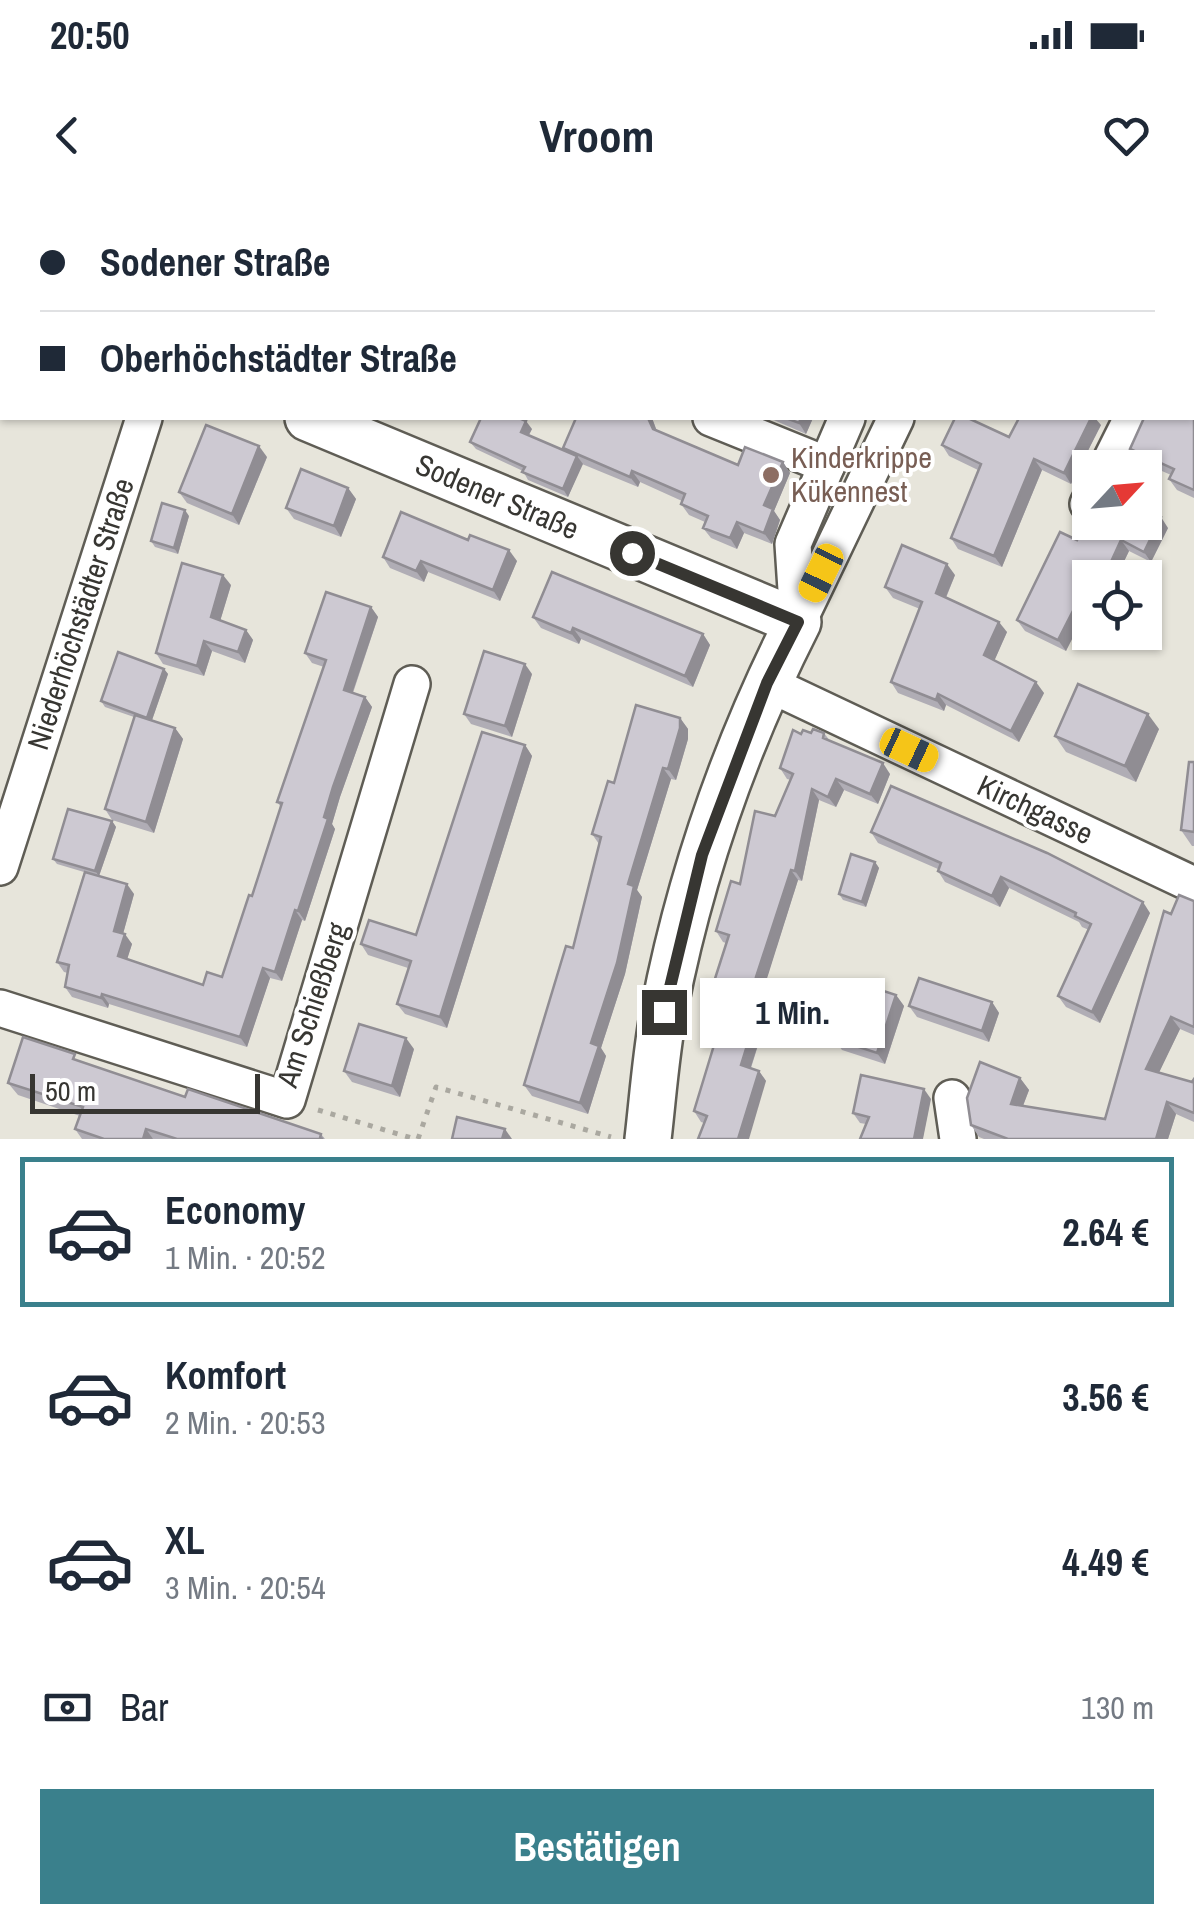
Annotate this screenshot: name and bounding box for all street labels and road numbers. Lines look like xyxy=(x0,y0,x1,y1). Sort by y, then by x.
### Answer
street label: Sodener Straße xyxy=(410,444,585,548)
street label: Niederhöchstädter Straße xyxy=(17,473,143,754)
street label: Kirchgasse xyxy=(971,765,1100,853)
street label: Am Schießberg xyxy=(266,917,358,1093)

